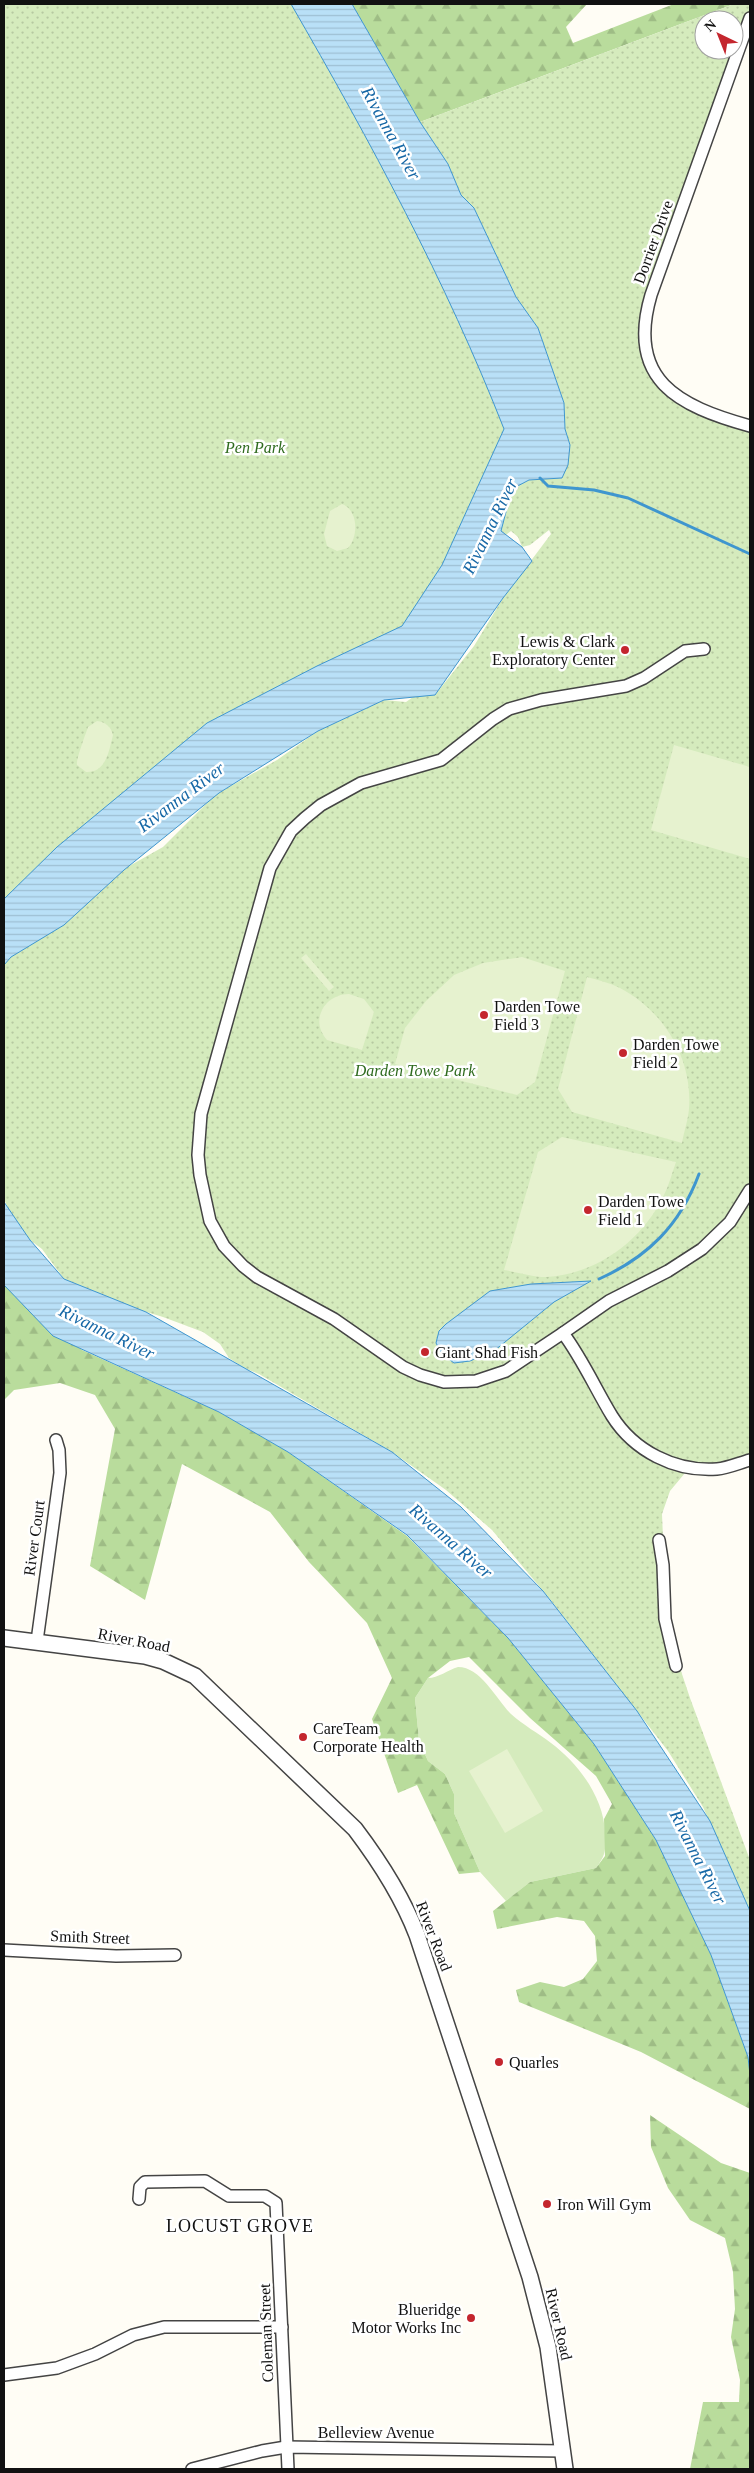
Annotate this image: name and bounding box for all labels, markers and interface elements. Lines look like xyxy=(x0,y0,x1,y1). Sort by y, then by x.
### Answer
north arrow xyxy=(694,10,744,60)
text: N xyxy=(702,17,719,35)
water label: Rivanna River xyxy=(357,82,425,184)
street label: Dorrier Drive xyxy=(630,198,676,286)
park label: Pen Park xyxy=(224,439,286,456)
water label: Rivanna River xyxy=(458,474,522,578)
place label: Lewis & Clark Exploratory Center xyxy=(492,633,616,669)
marker: Lewis & Clark Exploratory Center xyxy=(619,644,631,656)
water label: Rivanna River xyxy=(133,757,229,837)
place label: Darden Towe Field 3 xyxy=(494,998,580,1033)
marker: Darden Towe Field 3 xyxy=(478,1009,490,1021)
place label: Darden Towe Field 2 xyxy=(633,1036,719,1071)
marker: Darden Towe Field 2 xyxy=(617,1047,629,1059)
park label: Darden Towe Park xyxy=(354,1062,476,1079)
place label: Darden Towe Field 1 xyxy=(598,1193,684,1228)
marker: Darden Towe Field 1 xyxy=(582,1204,594,1216)
water label: Rivanna River xyxy=(55,1300,159,1364)
place label: Giant Shad Fish xyxy=(435,1344,538,1361)
marker: Giant Shad Fish xyxy=(419,1346,431,1358)
street label: River Court xyxy=(20,1499,48,1577)
water label: Rivanna River xyxy=(405,1499,497,1583)
street label: River Road xyxy=(96,1625,172,1655)
place label: CareTeam Corporate Health xyxy=(313,1720,424,1756)
marker: CareTeam Corporate Health xyxy=(297,1731,309,1743)
water label: Rivanna River xyxy=(665,1805,731,1909)
street label: River Road xyxy=(413,1899,455,1973)
street label: Smith Street xyxy=(50,1927,131,1947)
place label: Quarles xyxy=(509,2054,559,2071)
marker: Quarles xyxy=(493,2056,505,2068)
place label: Iron Will Gym xyxy=(557,2196,652,2214)
marker: Iron Will Gym xyxy=(541,2198,553,2210)
district label: LOCUST GROVE xyxy=(166,2216,314,2236)
street label: Coleman Street xyxy=(256,2283,276,2383)
street label: River Road xyxy=(542,2286,576,2362)
place label: Blueridge Motor Works Inc xyxy=(351,2301,461,2336)
marker: Blueridge Motor Works Inc xyxy=(465,2312,477,2324)
street label: Belleview Avenue xyxy=(318,2424,434,2441)

